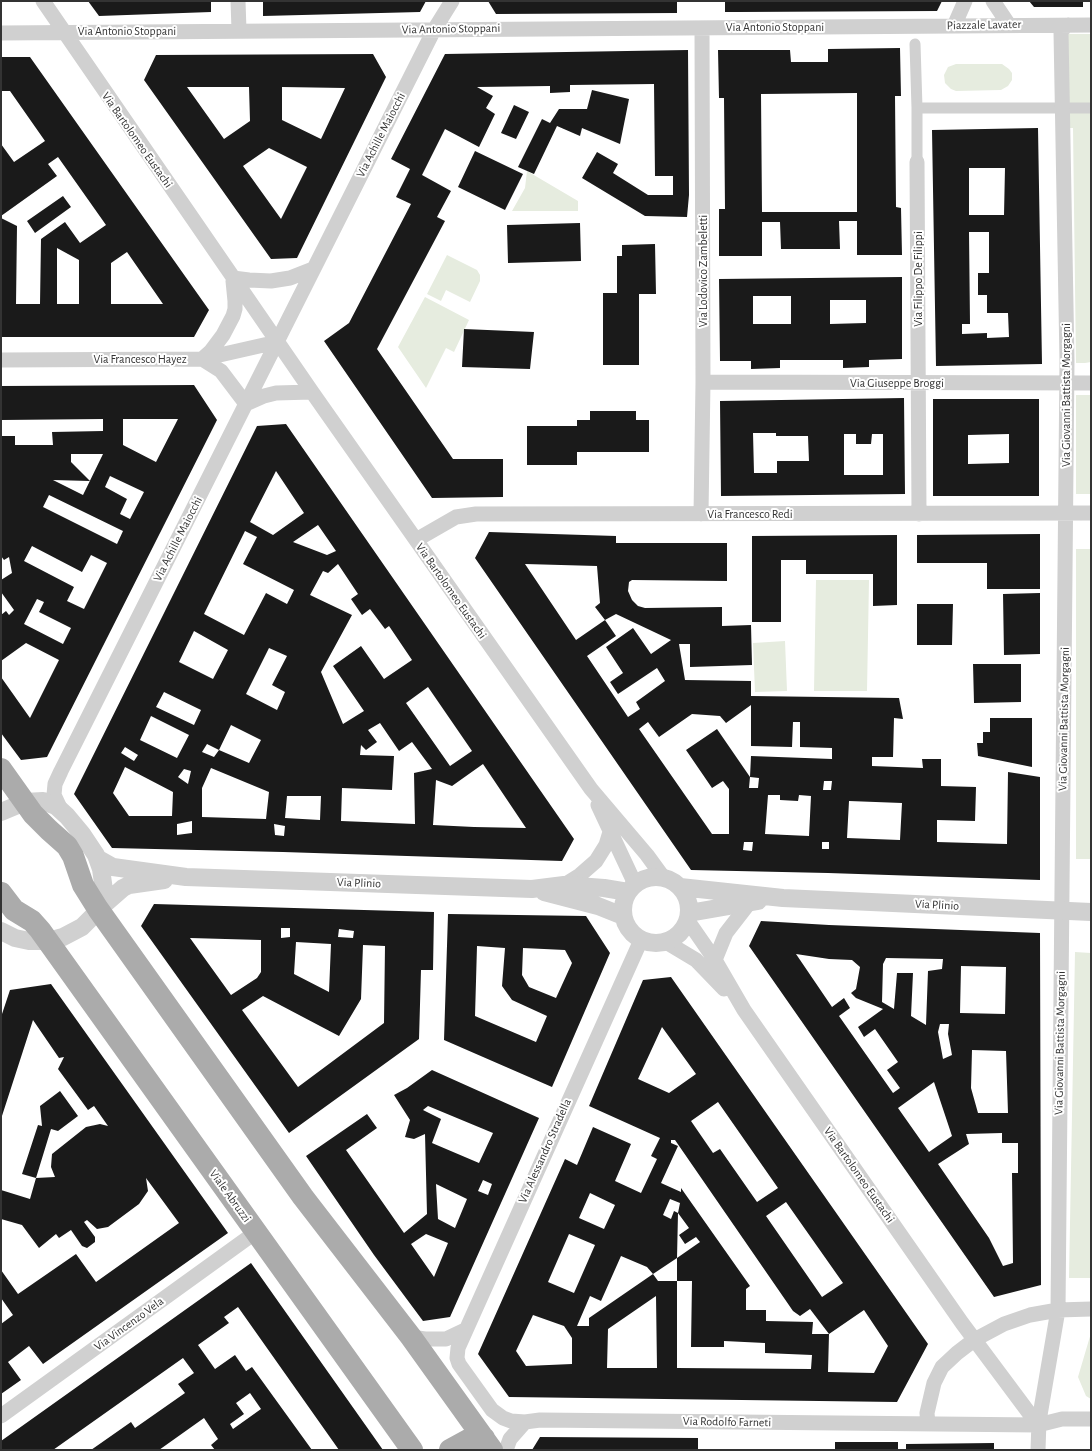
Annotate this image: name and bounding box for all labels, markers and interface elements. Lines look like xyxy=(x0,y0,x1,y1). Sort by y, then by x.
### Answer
street label: Piazzale Lavater xyxy=(947,17,1021,33)
street label: Via Antonio Stoppani xyxy=(726,20,824,34)
street label: Via Antonio Stoppani xyxy=(402,21,500,37)
street label: Via Antonio Stoppani xyxy=(78,24,176,38)
street label: Via Bartolomeo Eustachi xyxy=(99,89,175,191)
street label: Via Achille Maiocchi xyxy=(353,90,409,180)
street label: Via Lodovico Zambeletti xyxy=(696,215,710,327)
street label: Via Filippo De Filippi xyxy=(911,231,925,327)
street label: Via Giovanni Battista Morgagni xyxy=(1059,323,1073,467)
street label: Via Francesco Hayez xyxy=(93,352,187,366)
street label: Via Giuseppe Broggi xyxy=(850,376,944,390)
street label: Via Achille Maiocchi xyxy=(150,494,206,584)
street label: Via Francesco Redi xyxy=(707,507,793,521)
street label: Via Bartolomeo Eustachi xyxy=(413,540,489,642)
street label: Via Giovanni Battista Morgagni xyxy=(1056,647,1072,791)
street label: Via Plinio xyxy=(337,875,381,891)
street label: Via Plinio xyxy=(915,897,959,913)
street label: Via Giovanni Battista Morgagni xyxy=(1052,971,1068,1115)
street label: Via Alessandro Stradella xyxy=(515,1096,575,1206)
street label: Via Bartolomeo Eustachi xyxy=(821,1124,897,1226)
street label: Viale Abruzzi xyxy=(206,1167,254,1225)
street label: Via Vincenzo Vela xyxy=(91,1294,167,1354)
street label: Via Rodolfo Farneti xyxy=(683,1414,771,1430)

